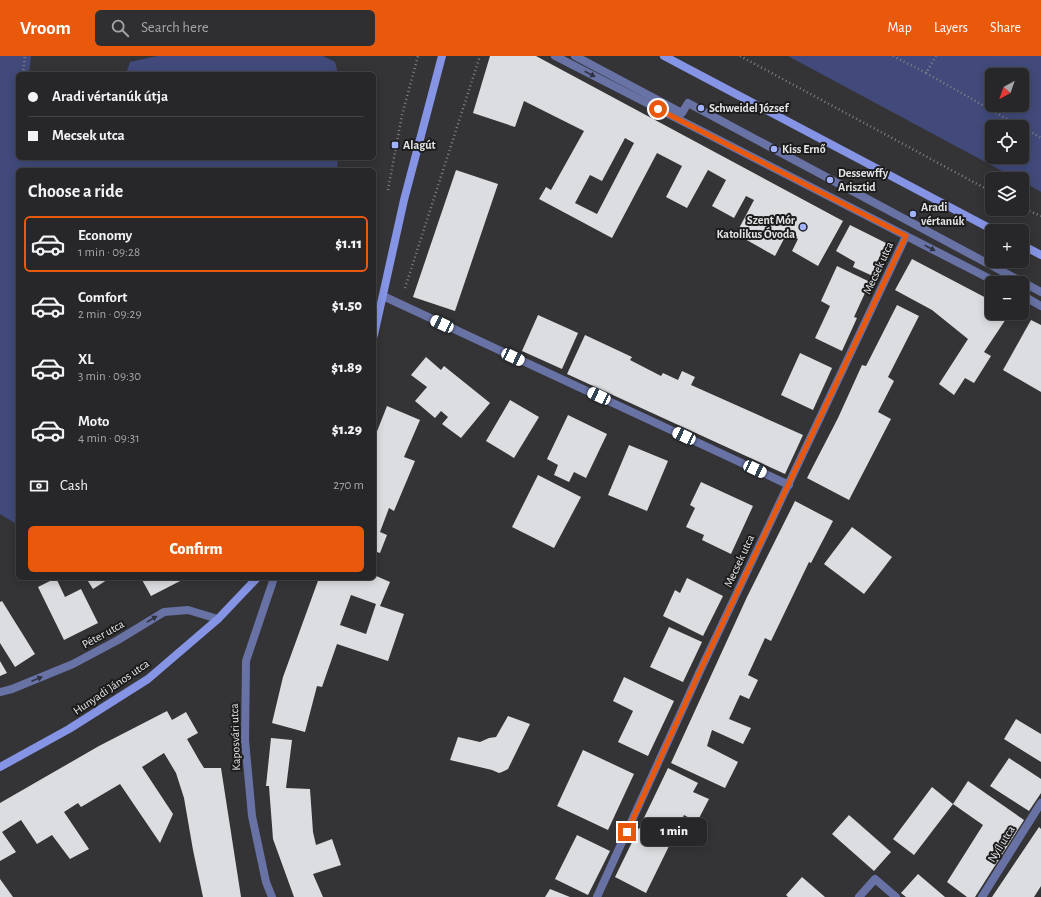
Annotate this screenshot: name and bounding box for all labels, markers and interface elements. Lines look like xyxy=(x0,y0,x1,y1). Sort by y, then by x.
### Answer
search box xyxy=(95,10,375,46)
icon: search xyxy=(109,17,131,39)
text: Vroom xyxy=(20,19,71,38)
text: Search here xyxy=(141,20,209,35)
text: Map xyxy=(887,21,912,35)
text: Layers xyxy=(934,21,968,35)
text: Share xyxy=(990,21,1021,35)
north arrow xyxy=(985,68,1029,112)
map controls xyxy=(985,68,1029,320)
one-way arrow xyxy=(584,71,596,77)
text: Aradi vértanúk útja xyxy=(52,89,168,104)
route start xyxy=(649,100,667,118)
place label: Schweidel József xyxy=(709,102,789,114)
marker: Schweidel József xyxy=(696,103,706,113)
button: locate xyxy=(985,120,1029,164)
text: Mecsek utca xyxy=(52,128,125,143)
place label: Alagút xyxy=(403,139,436,151)
marker: Alagút xyxy=(390,140,400,150)
place label: Kiss Ernő xyxy=(782,143,826,155)
marker: Kiss Ernő xyxy=(769,144,779,154)
place label: Dessewffy Arisztid xyxy=(838,167,889,193)
button: layers xyxy=(985,172,1029,216)
marker: Dessewffy Arisztid xyxy=(825,175,835,185)
text: Choose a ride xyxy=(28,183,123,201)
place label: Aradi vértanúk xyxy=(921,201,964,227)
marker: Aradi vértanúk xyxy=(908,209,918,219)
place label: Szent Mór Katolikus Óvoda xyxy=(716,214,796,240)
marker: Szent Mór Katolikus Óvoda xyxy=(798,222,808,232)
button: + xyxy=(985,224,1029,268)
icon: car xyxy=(30,226,66,262)
text: Economy xyxy=(78,228,132,243)
text: $1.11 xyxy=(335,236,362,251)
street label: Mecsek utca xyxy=(861,239,896,296)
one-way arrow xyxy=(924,245,936,251)
text: 1 min · 09:28 xyxy=(78,246,140,259)
button: − xyxy=(985,276,1029,320)
icon: car xyxy=(30,288,66,324)
text: Comfort xyxy=(78,290,127,305)
text: $1.50 xyxy=(332,298,362,313)
text: 2 min · 09:29 xyxy=(78,308,142,321)
car xyxy=(429,313,455,335)
car xyxy=(500,346,526,368)
icon: car xyxy=(30,350,66,386)
text: XL xyxy=(78,352,94,367)
text: $1.89 xyxy=(331,360,362,375)
text: 3 min · 09:30 xyxy=(78,370,141,383)
car xyxy=(586,385,612,407)
icon: car xyxy=(30,412,66,448)
text: Moto xyxy=(78,414,110,429)
text: $1.29 xyxy=(332,422,362,437)
car xyxy=(671,425,697,447)
text: 4 min · 09:31 xyxy=(78,432,140,445)
car xyxy=(742,458,768,480)
icon: cash xyxy=(28,475,50,497)
text: Cash xyxy=(60,478,88,493)
text: 270 m xyxy=(333,479,364,492)
button: Confirm xyxy=(28,526,364,572)
street label: Mecsek utca xyxy=(722,532,757,589)
one-way arrow xyxy=(146,616,158,623)
street label: Péter utca xyxy=(80,617,126,650)
street label: Hunyadi János utca xyxy=(71,657,152,718)
one-way arrow xyxy=(31,675,43,681)
street label: Kaposvári utca xyxy=(228,703,242,771)
callout: 1 min xyxy=(641,818,707,846)
route end xyxy=(618,823,636,841)
street label: Nyíl utca xyxy=(985,823,1018,865)
text: 1 min xyxy=(660,825,688,838)

